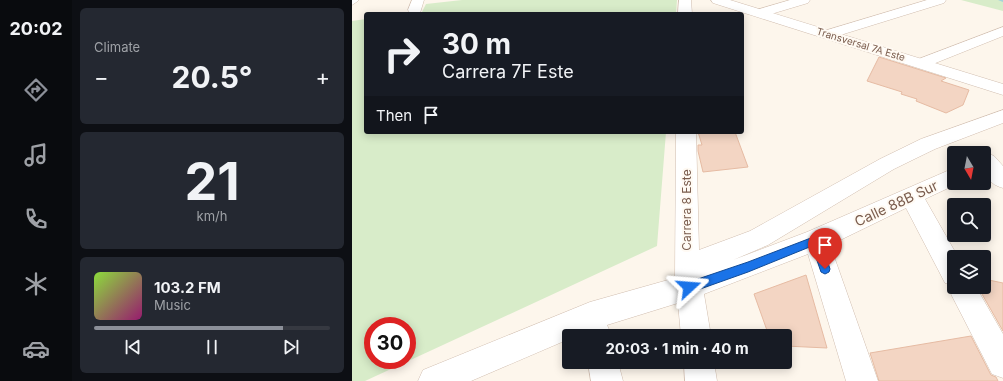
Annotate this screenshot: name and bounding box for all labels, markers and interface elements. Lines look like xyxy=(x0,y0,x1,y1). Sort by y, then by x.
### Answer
text: 20:02 xyxy=(10,18,62,39)
street label: Transversal 7A Este xyxy=(815,25,907,63)
text: 30 m xyxy=(442,27,511,61)
icon: right xyxy=(376,28,428,80)
text: Climate xyxy=(94,39,140,55)
text: 20.5° xyxy=(172,59,252,95)
text: Carrera 7F Este xyxy=(442,61,574,82)
text: − xyxy=(94,64,109,90)
text: + xyxy=(315,64,330,90)
icon: directions xyxy=(22,76,50,104)
icon: arrive xyxy=(420,104,442,126)
text: Then xyxy=(376,106,412,125)
icon: music xyxy=(22,141,50,169)
north arrow xyxy=(947,146,991,190)
map controls xyxy=(947,146,991,294)
text: 21 xyxy=(184,150,240,213)
street label: Carrera 8 Este xyxy=(679,169,694,251)
street label: Calle 88B Sur xyxy=(852,176,940,230)
button: search xyxy=(947,198,991,242)
icon: phone xyxy=(22,205,50,233)
text: km/h xyxy=(197,208,227,224)
pin xyxy=(808,228,842,269)
icon: arrive xyxy=(814,234,836,256)
button: layers xyxy=(947,250,991,294)
position arrow xyxy=(668,266,710,308)
icon: climate xyxy=(22,270,50,298)
text: 103.2 FM xyxy=(154,278,221,297)
text: Music xyxy=(154,297,191,313)
speed limit sign: 30 xyxy=(364,317,416,369)
icon: car xyxy=(22,335,50,363)
icon: previous xyxy=(122,336,144,358)
icon: pause xyxy=(201,336,223,358)
icon: next xyxy=(280,336,302,358)
text: 20:03 · 1 min · 40 m xyxy=(605,339,749,358)

